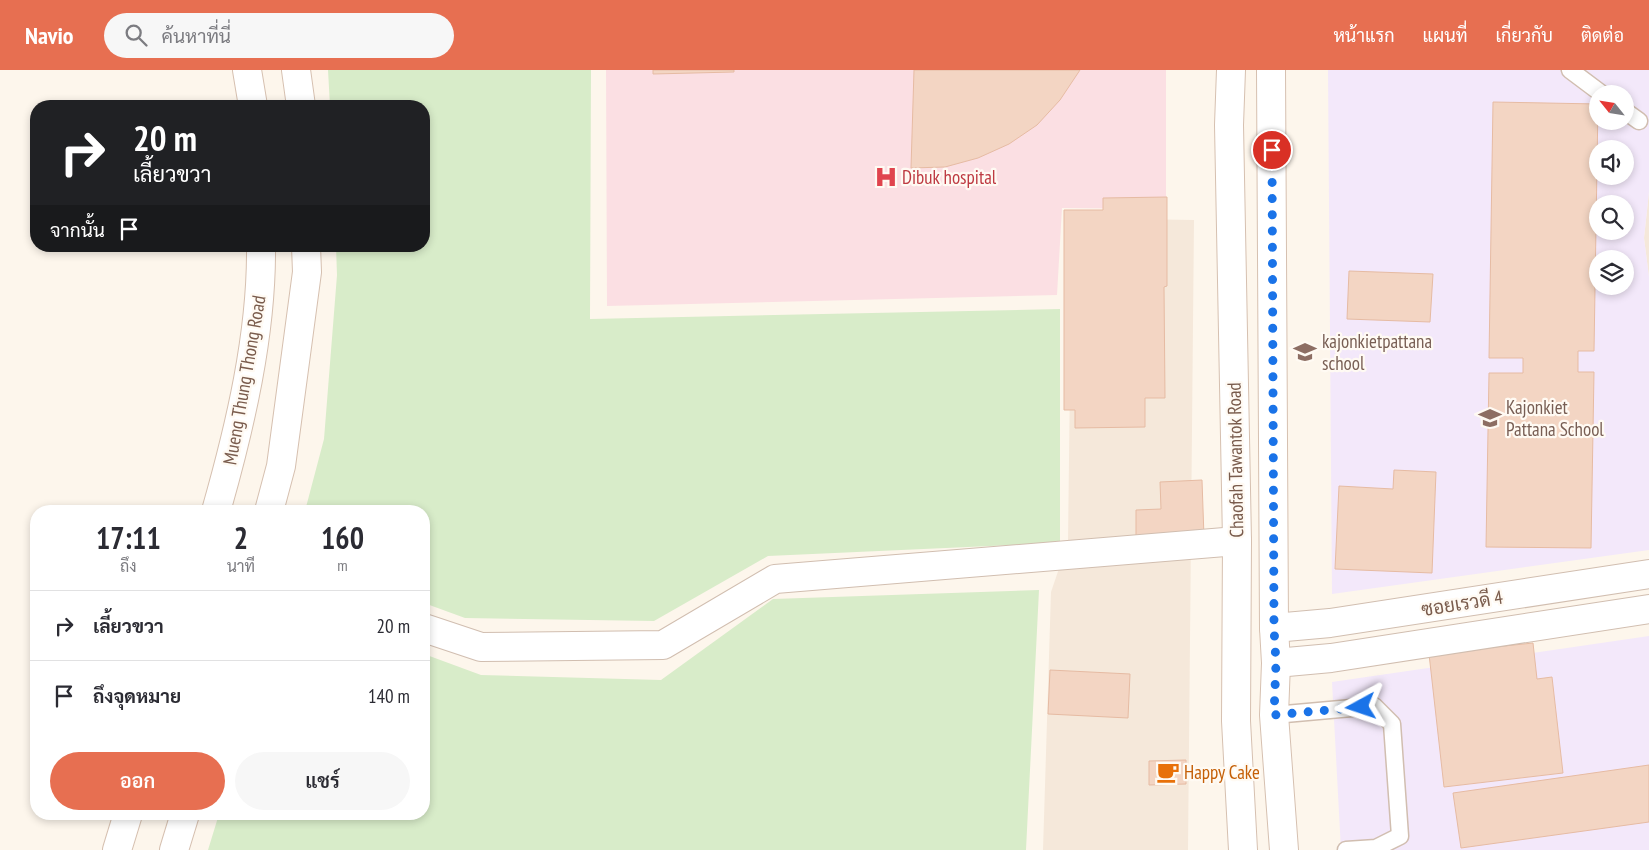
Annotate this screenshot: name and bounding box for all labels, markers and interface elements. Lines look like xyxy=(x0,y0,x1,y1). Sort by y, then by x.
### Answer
search box xyxy=(104,13,454,58)
text: Navio xyxy=(25,20,74,51)
icon: search xyxy=(122,21,150,49)
text: ค้นหาที่นี่ xyxy=(162,24,231,48)
text: หน้าแรก xyxy=(1333,24,1395,47)
text: แผนที่ xyxy=(1423,24,1467,47)
text: เกี่ยวกับ xyxy=(1495,24,1553,47)
text: ติดต่อ xyxy=(1581,24,1624,47)
north arrow xyxy=(1589,85,1634,130)
map controls xyxy=(1589,85,1634,295)
text: 20 m xyxy=(133,115,197,161)
icon: right xyxy=(50,120,115,185)
pin xyxy=(1251,129,1293,171)
icon: arrive xyxy=(1258,136,1286,164)
button: sound xyxy=(1589,140,1634,185)
text: เลี้ยวขวา xyxy=(133,160,211,188)
hospital icon: Dibuk hospital xyxy=(873,164,899,190)
place label: Dibuk hospital xyxy=(902,165,997,189)
button: search xyxy=(1589,195,1634,240)
icon: arrive xyxy=(115,215,143,243)
text: จากนั้น xyxy=(50,218,105,242)
button: layers xyxy=(1589,250,1634,295)
street label: Mueng Thung Thong Road xyxy=(217,293,271,467)
place label: kajonkietpattana school xyxy=(1322,329,1432,375)
school or university icon: kajonkietpattana school xyxy=(1292,339,1318,365)
street label: Chaofah Tawantok Road xyxy=(1222,382,1248,538)
place label: Kajonkiet Pattana School xyxy=(1506,395,1604,441)
school or university icon: Kajonkiet Pattana School xyxy=(1477,405,1503,431)
text: 17:11 xyxy=(96,518,161,557)
text: 2 xyxy=(234,518,248,557)
text: 160 xyxy=(321,518,364,557)
text: m xyxy=(337,555,348,575)
text: ถึง xyxy=(120,556,137,576)
text: นาที xyxy=(227,556,255,576)
street label: ซอยเรวดี 4 xyxy=(1419,585,1505,621)
icon: right xyxy=(50,612,78,640)
text: เลี้ยวขวา xyxy=(93,614,164,638)
text: 20 m xyxy=(377,614,410,638)
position arrow xyxy=(1334,680,1386,732)
icon: arrive xyxy=(50,682,78,710)
text: ถึงจุดหมาย xyxy=(93,684,181,708)
text: 140 m xyxy=(368,684,410,708)
button: ออก xyxy=(50,752,225,810)
button: แชร์ xyxy=(235,752,410,810)
cafe icon: Happy Cake xyxy=(1155,759,1181,785)
place label: Happy Cake xyxy=(1184,760,1260,784)

